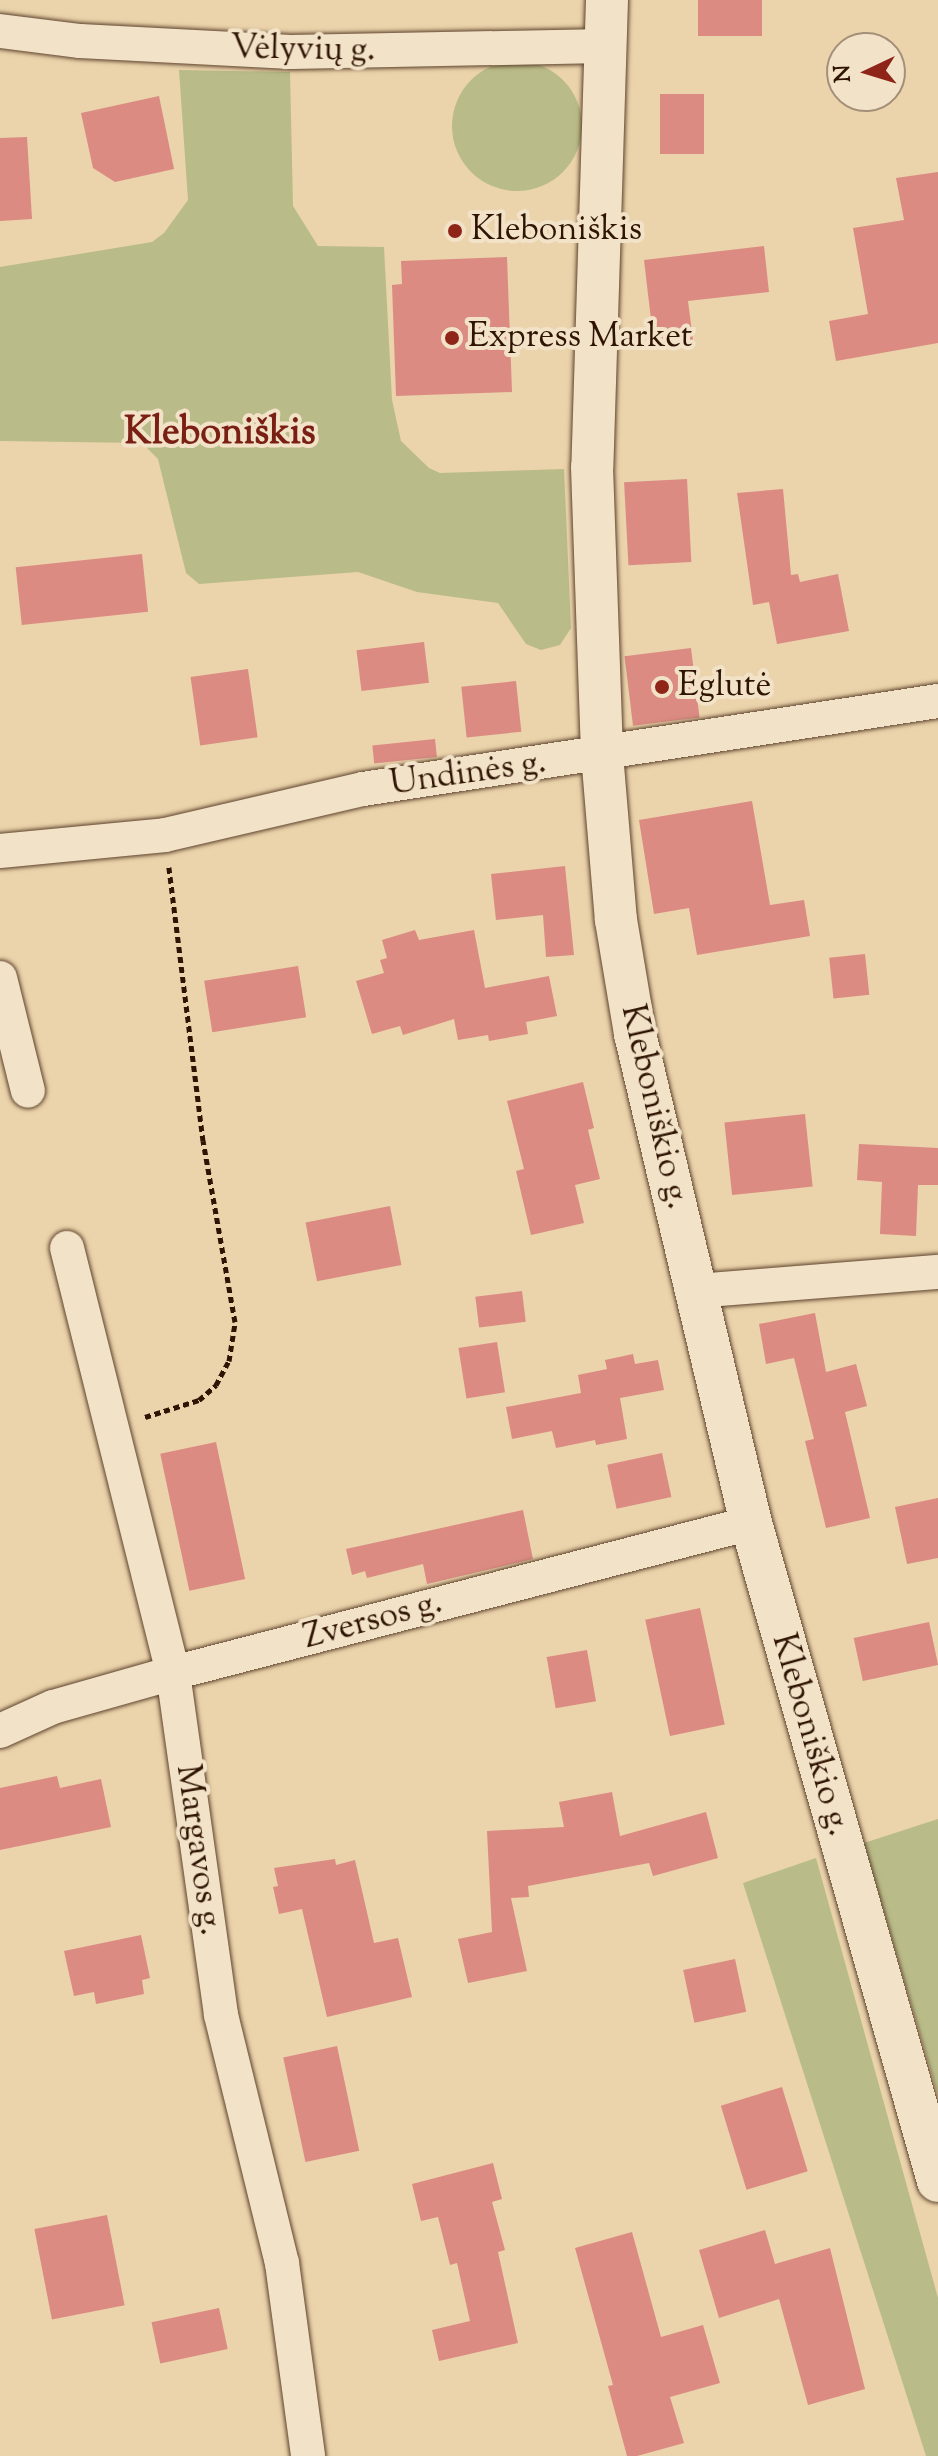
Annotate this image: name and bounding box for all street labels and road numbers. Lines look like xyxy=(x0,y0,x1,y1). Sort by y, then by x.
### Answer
street label: Vėlyvių g. xyxy=(230,28,376,72)
street label: Undinės g. xyxy=(387,743,549,805)
street label: Kleboniškio g. xyxy=(611,1001,697,1213)
street label: Zversos g. xyxy=(299,1583,447,1659)
street label: Kleboniškio g. xyxy=(762,1629,858,1841)
street label: Margavos g. xyxy=(166,1762,230,1938)

